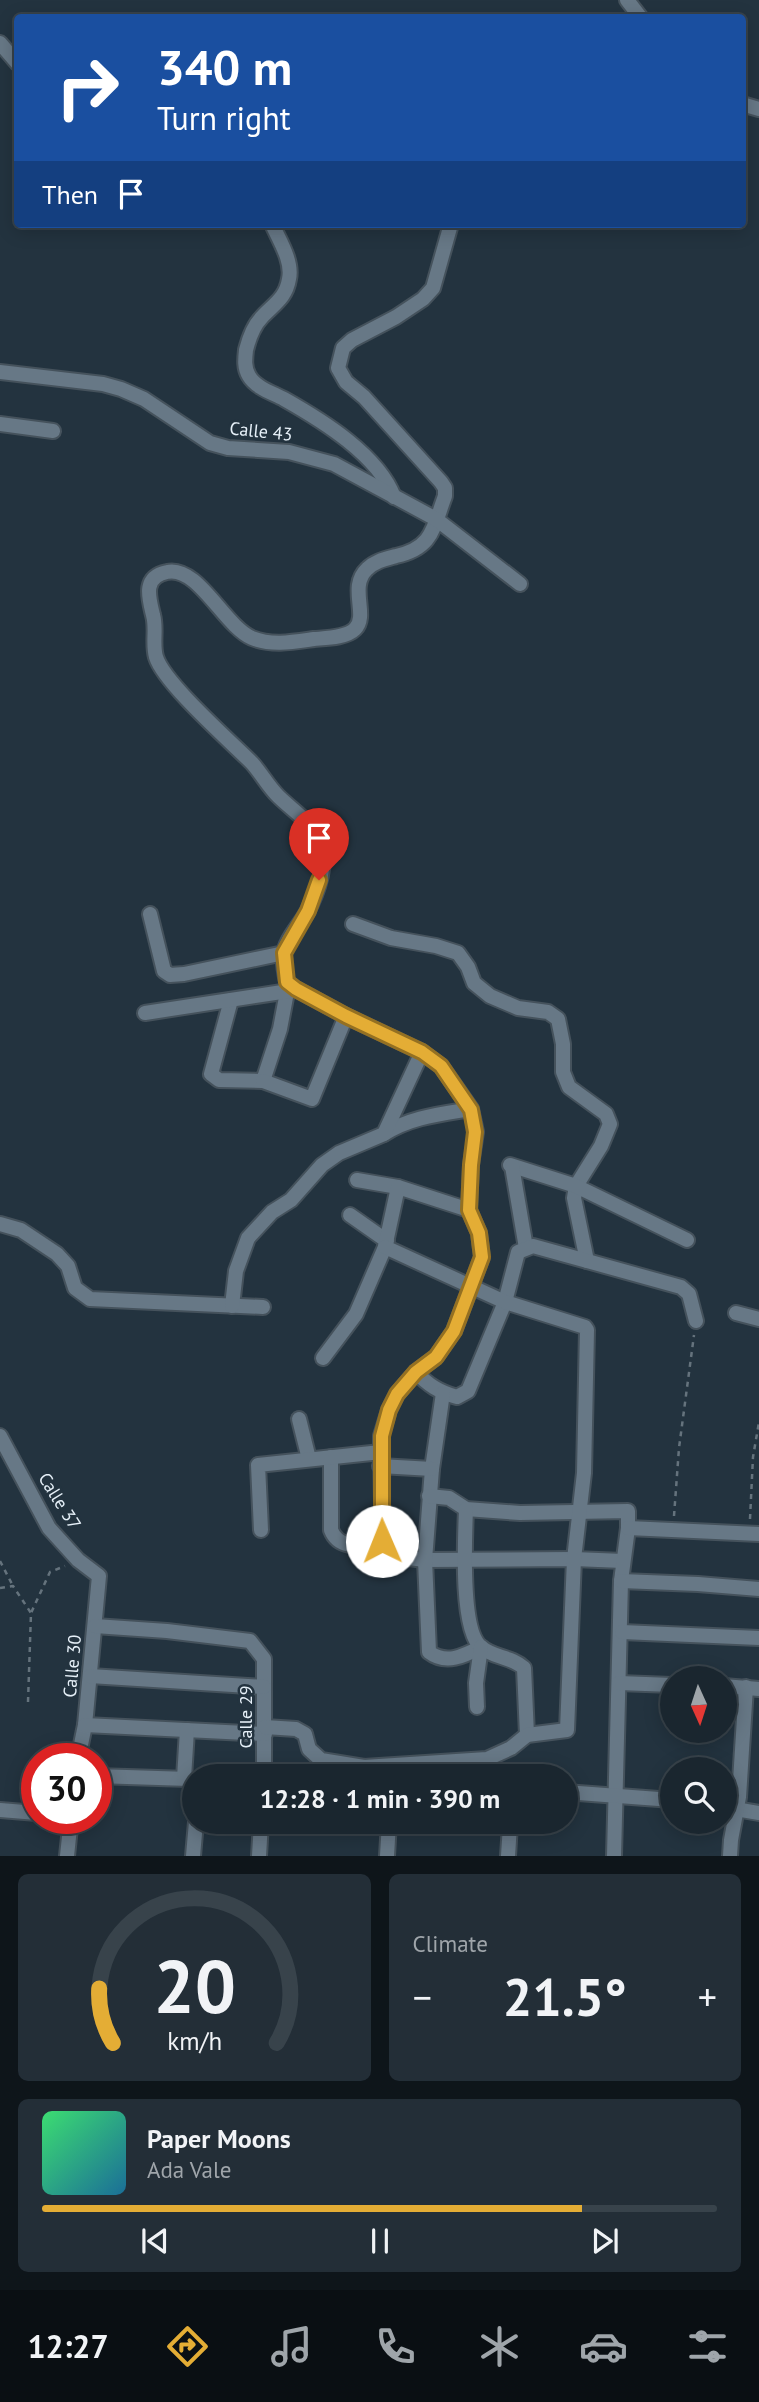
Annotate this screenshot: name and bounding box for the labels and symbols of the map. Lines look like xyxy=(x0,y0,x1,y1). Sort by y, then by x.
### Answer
street label: Calle 43 xyxy=(228,416,294,446)
pin xyxy=(289,808,349,880)
street label: Calle 37 xyxy=(34,1468,86,1534)
position arrow xyxy=(345,1504,419,1578)
street label: Calle 30 xyxy=(58,1633,86,1698)
north arrow xyxy=(660,1666,737,1743)
street label: Calle 29 xyxy=(234,1686,257,1748)
speed limit sign: 30 xyxy=(21,1743,112,1834)

